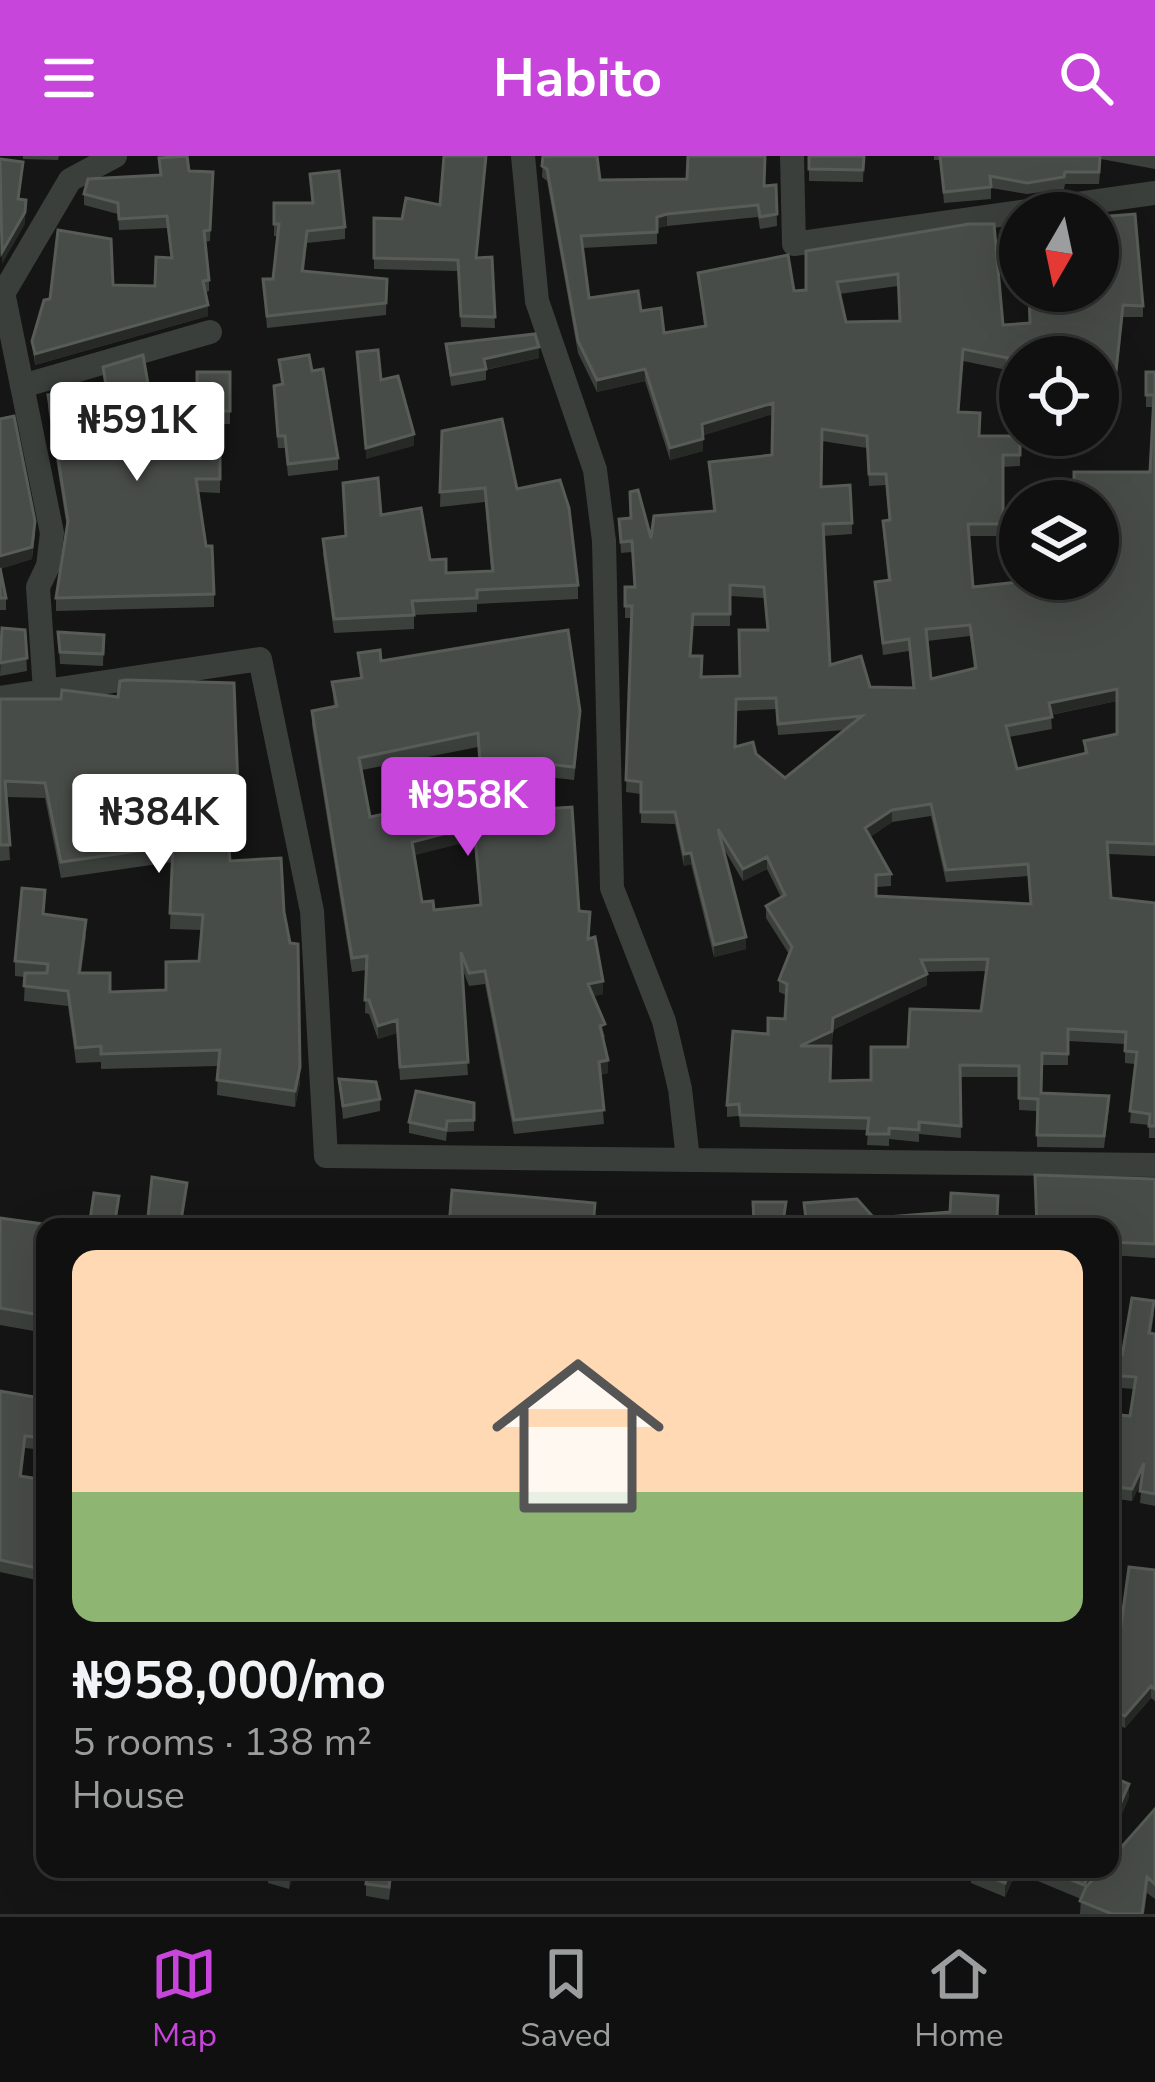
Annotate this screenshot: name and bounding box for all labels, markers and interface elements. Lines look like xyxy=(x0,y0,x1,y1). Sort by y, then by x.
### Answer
text: Habito xyxy=(493,41,662,115)
icon: menu xyxy=(36,45,102,111)
icon: search xyxy=(1053,45,1119,111)
north arrow xyxy=(999,192,1119,312)
map controls xyxy=(999,192,1119,600)
button: locate xyxy=(999,336,1119,456)
pin: ₦591K xyxy=(53,382,221,484)
text: ₦591K xyxy=(77,394,197,447)
button: layers xyxy=(999,480,1119,600)
pin: ₦958K xyxy=(384,757,552,859)
text: ₦958K xyxy=(408,769,528,822)
pin: ₦384K xyxy=(75,774,243,876)
text: ₦384K xyxy=(99,786,219,839)
icon: home xyxy=(470,1328,686,1544)
text: ₦958,000/mo xyxy=(72,1646,386,1716)
text: 5 rooms · 138 m² xyxy=(72,1716,372,1769)
text: House xyxy=(72,1769,185,1822)
tab: Map xyxy=(151,1941,217,2058)
tab: Saved xyxy=(520,1941,611,2058)
tab: Home xyxy=(914,1941,1004,2058)

